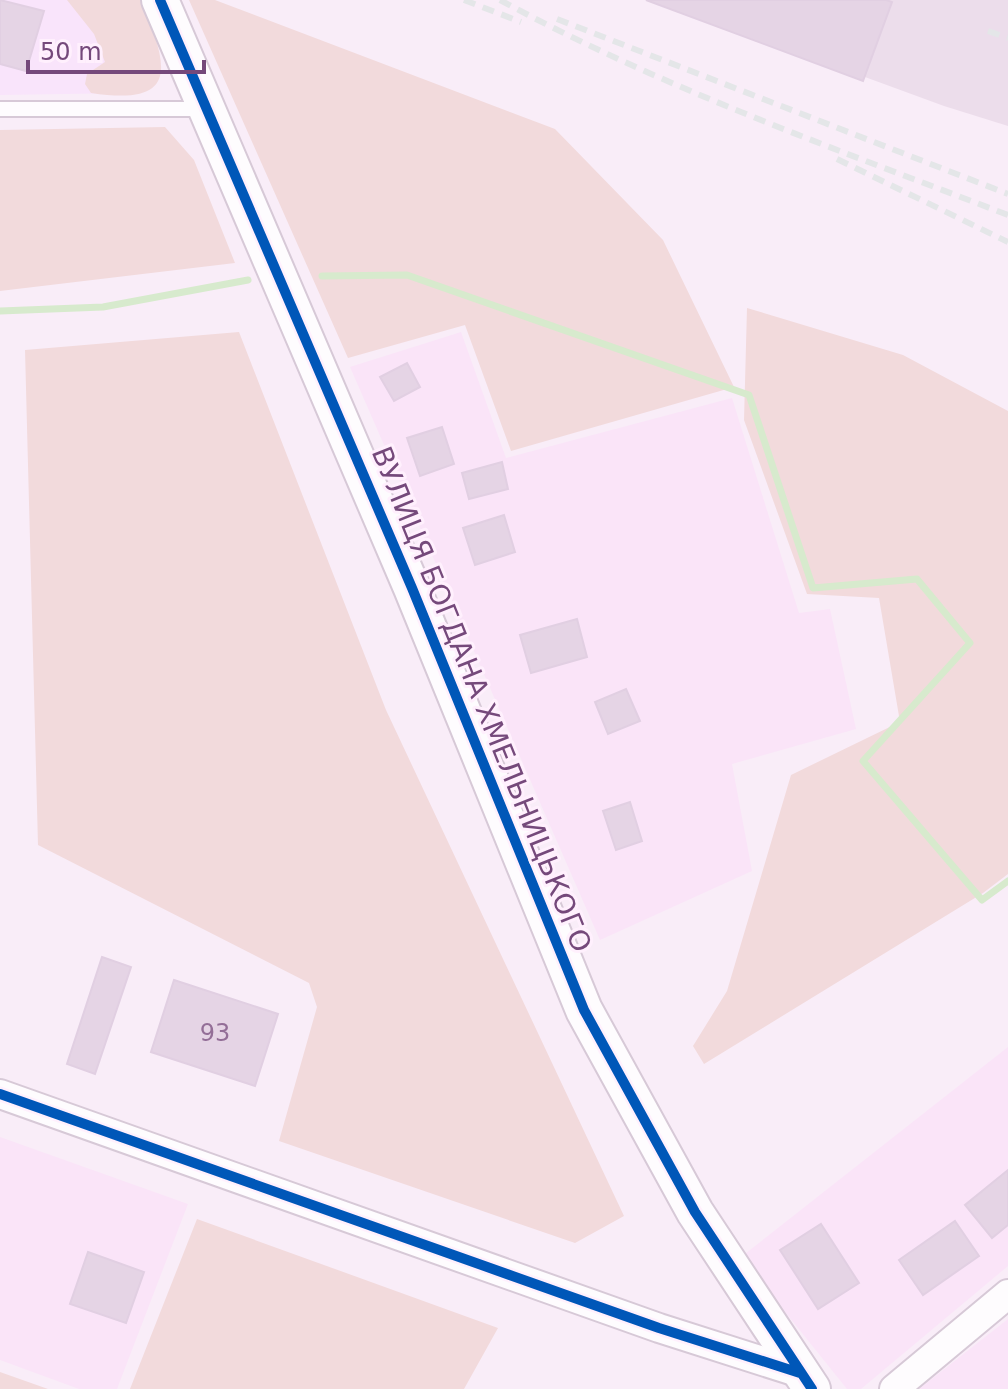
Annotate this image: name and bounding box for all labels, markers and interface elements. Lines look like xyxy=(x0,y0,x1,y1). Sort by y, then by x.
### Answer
scale bar xyxy=(28,24,204,74)
text: 50 m xyxy=(40,38,102,66)
street label: ВУЛИЦЯ БОГДАНА ХМЕЛЬНИЦЬКОГО xyxy=(365,442,598,957)
house number: 93 xyxy=(200,1019,230,1047)

